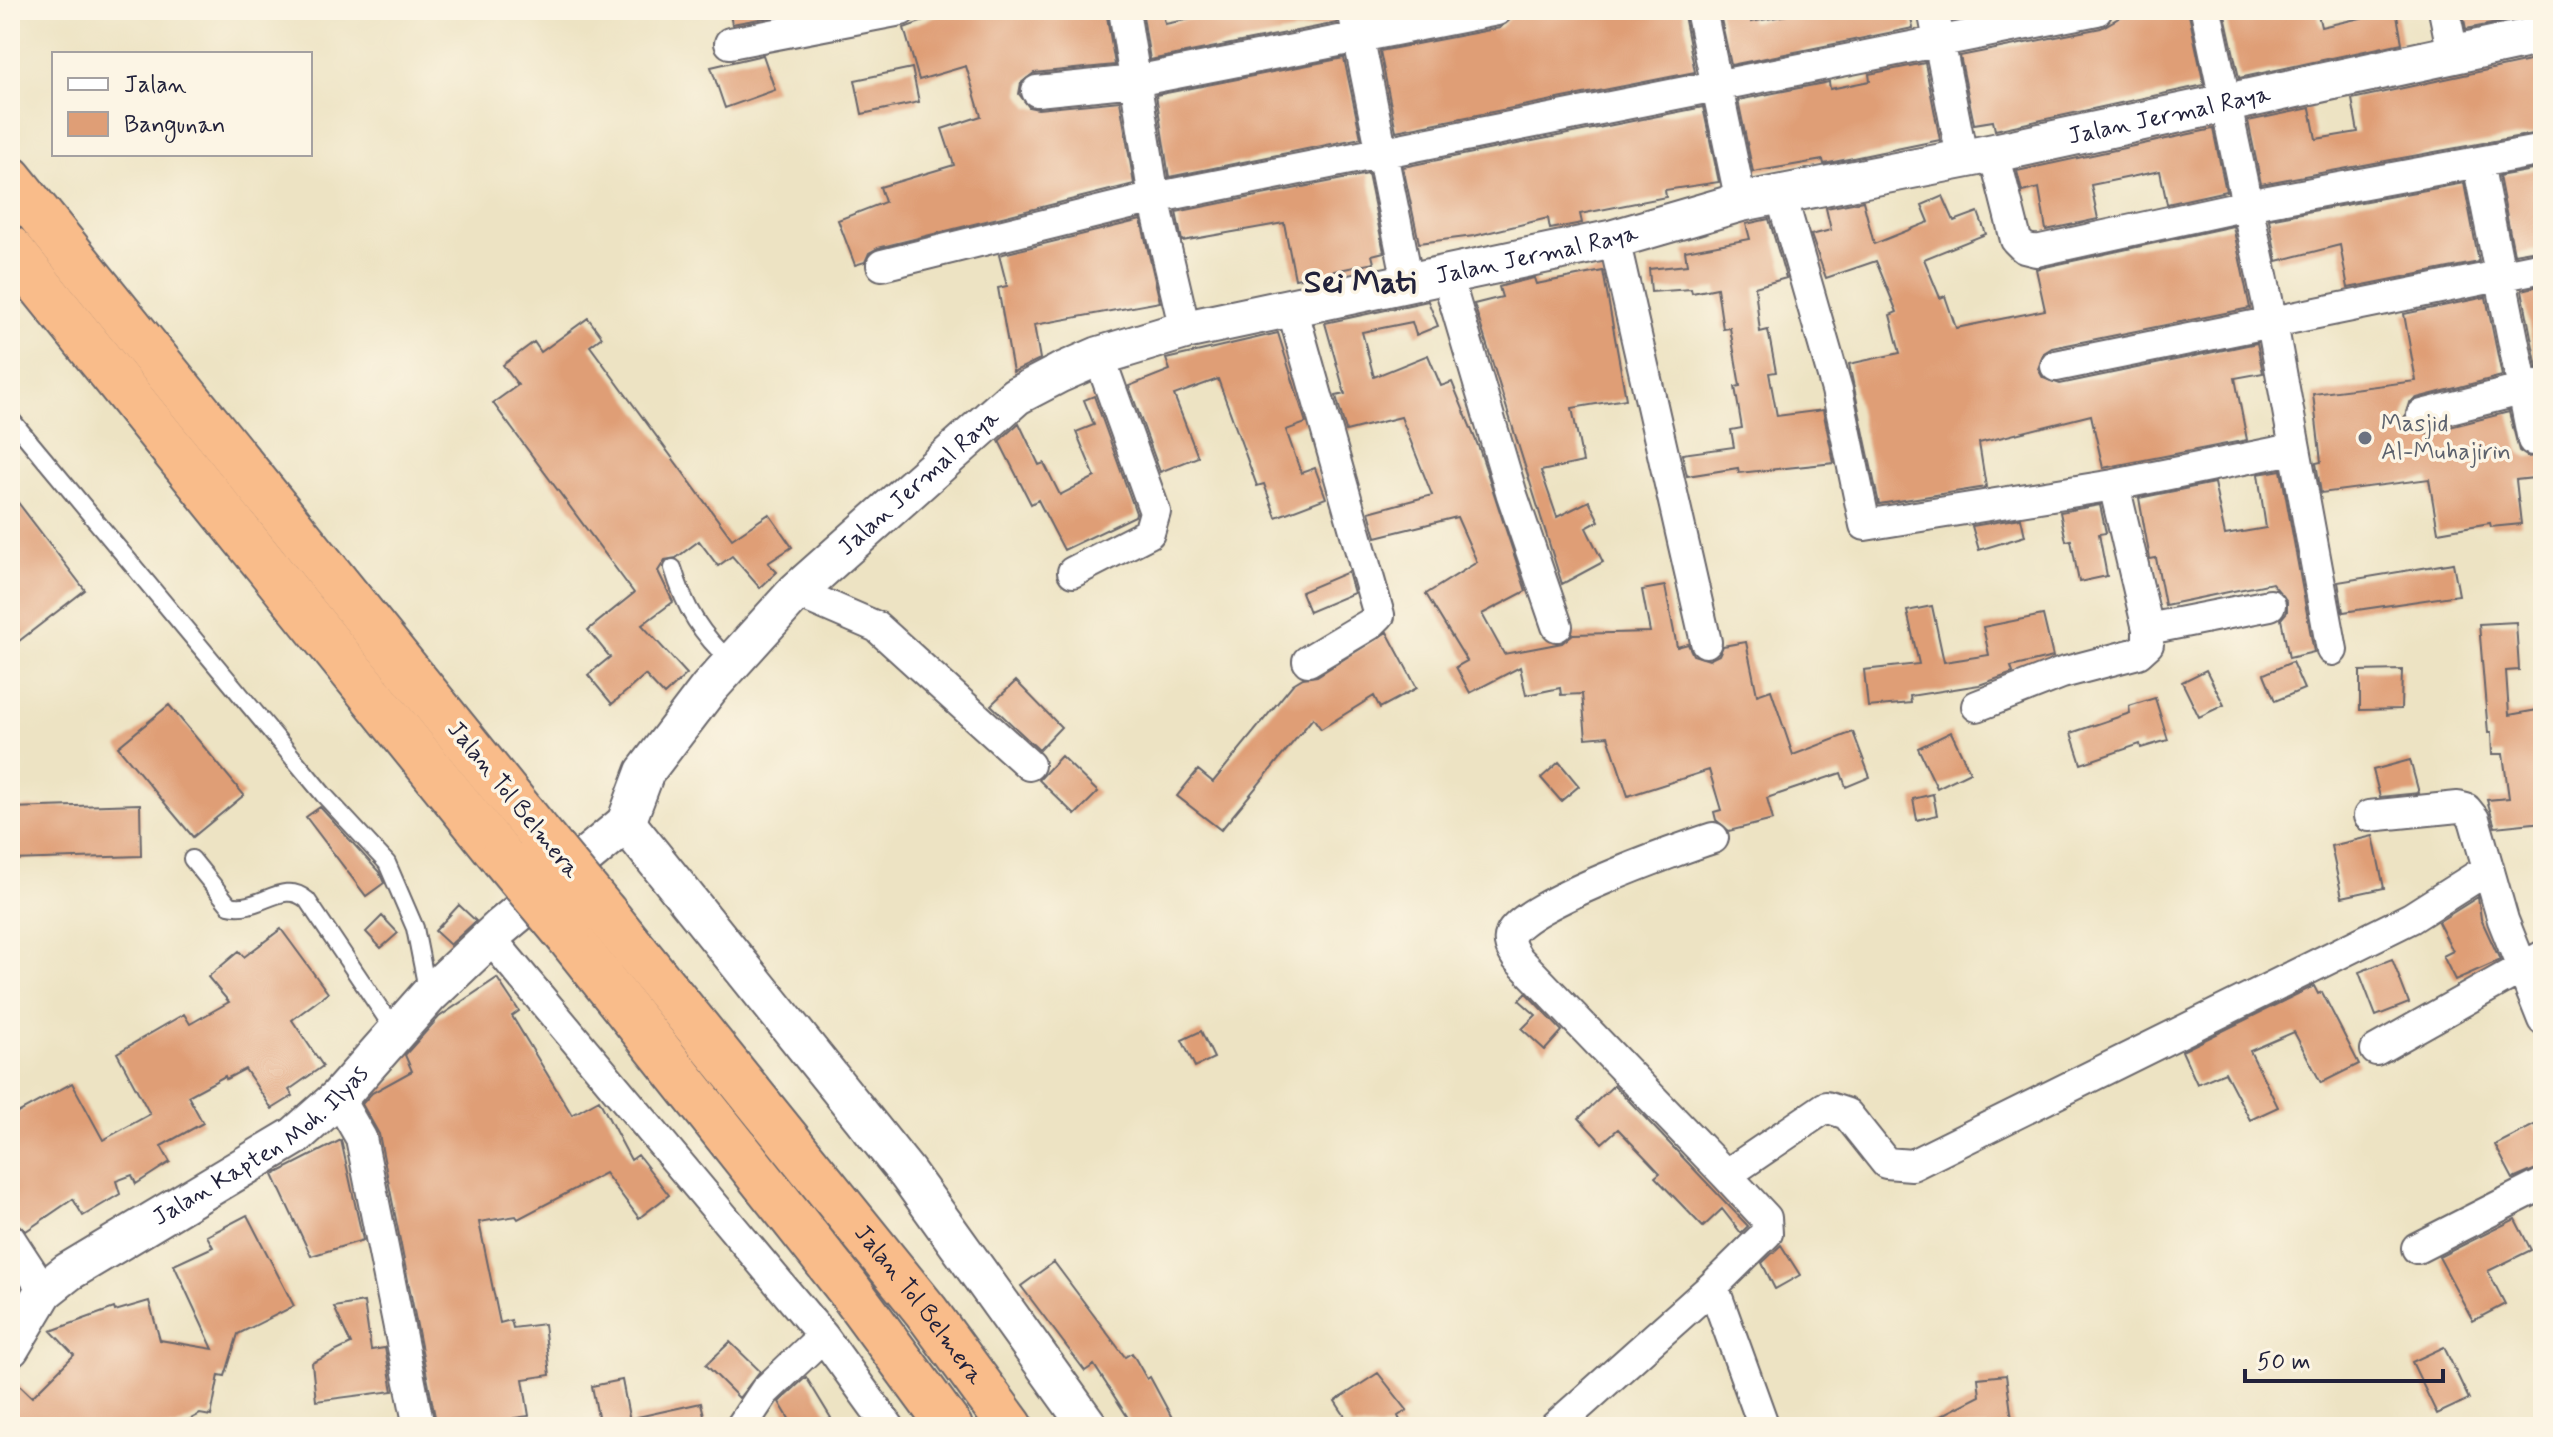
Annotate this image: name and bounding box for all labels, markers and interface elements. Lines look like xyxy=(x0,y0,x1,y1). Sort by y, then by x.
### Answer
legend xyxy=(52,52,312,156)
text: Jalan xyxy=(124,70,187,101)
street label: Jalan Jermal Raya xyxy=(2065,78,2274,152)
text: Bangunan xyxy=(124,110,225,143)
street label: Jalan Jermal Raya xyxy=(1433,217,1642,292)
district label: Sei Mati xyxy=(1304,262,1417,304)
street label: Jalan Jermal Raya xyxy=(832,402,1006,563)
place label: Masjid Al-Muhajirin xyxy=(2381,409,2511,468)
marker: Masjid Al-Muhajirin xyxy=(2356,429,2374,447)
street label: Jalan Tol Belmera xyxy=(440,715,587,886)
street label: Jalan Kapten Moh. Ilyas xyxy=(147,1059,375,1233)
street label: Jalan Tol Belmera xyxy=(847,1218,991,1391)
scale bar xyxy=(2245,1333,2443,1383)
text: 50 m xyxy=(2257,1347,2311,1378)

